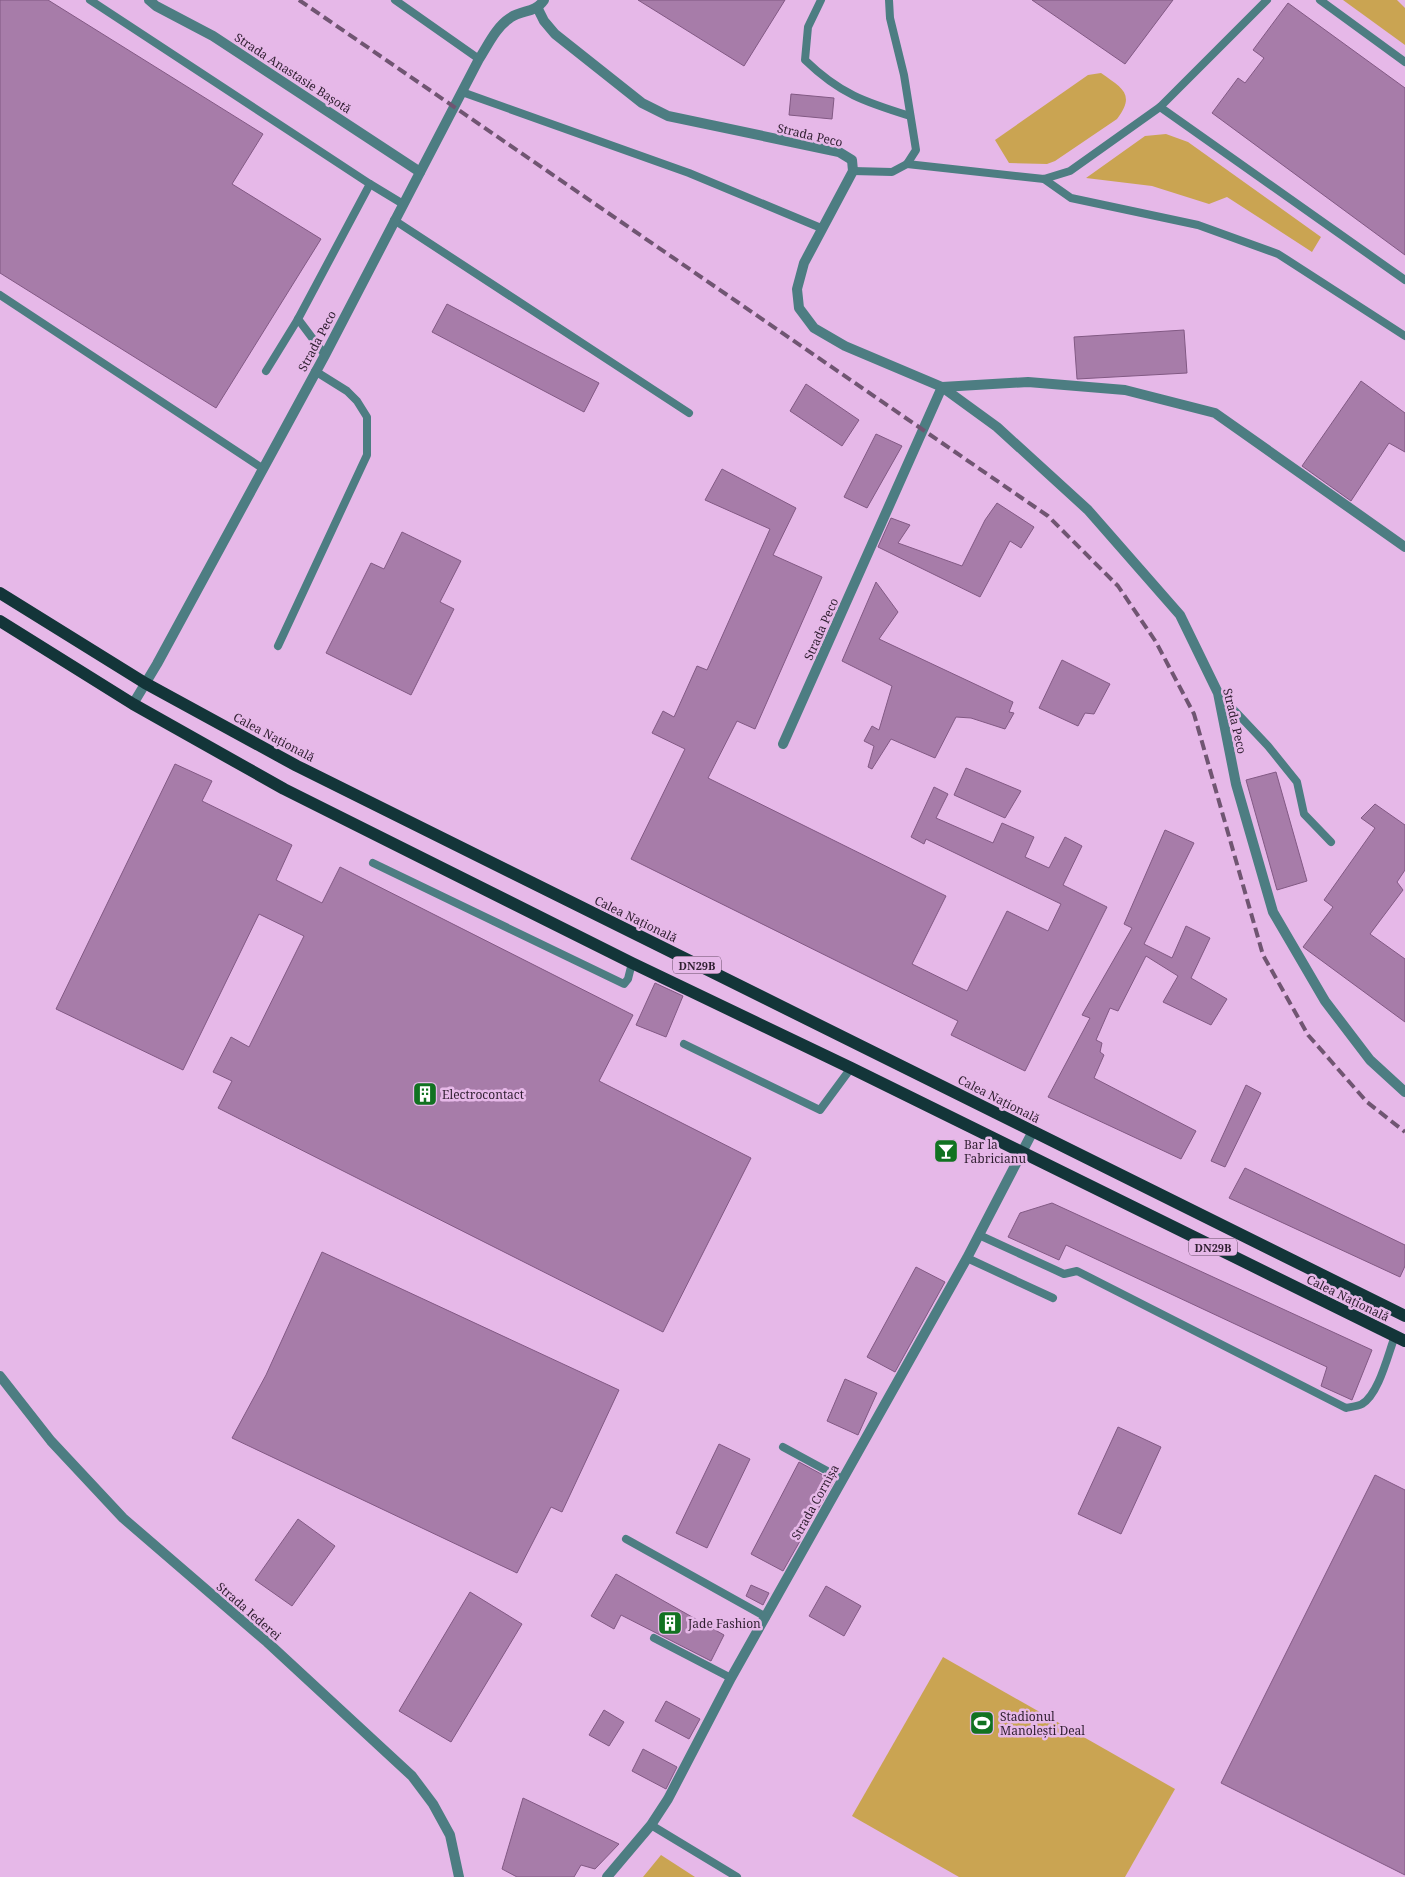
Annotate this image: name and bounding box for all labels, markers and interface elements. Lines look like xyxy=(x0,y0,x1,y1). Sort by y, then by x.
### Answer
street label: Strada Anastasie Bașotă xyxy=(231,29,355,117)
street label: Strada Peco xyxy=(776,119,844,151)
street label: Strada Peco xyxy=(294,308,340,374)
street label: Strada Peco xyxy=(800,595,842,663)
street label: Strada Peco xyxy=(1219,687,1251,755)
street label: Calea Națională xyxy=(230,708,318,766)
street label: Calea Națională xyxy=(592,892,680,946)
road number: DN29B xyxy=(673,956,721,974)
street label: Calea Națională xyxy=(955,1071,1043,1127)
building icon: Electrocontact xyxy=(412,1081,438,1107)
place label: Electrocontact xyxy=(442,1086,524,1103)
place label: Bar la Fabricianu xyxy=(964,1136,1026,1167)
bar icon: Bar la Fabricianu xyxy=(933,1138,959,1164)
road number: DN29B xyxy=(1189,1238,1237,1256)
street label: Calea Națională xyxy=(1304,1271,1392,1325)
street label: Strada Cornișa xyxy=(787,1461,843,1543)
street label: Strada Iederei xyxy=(213,1578,285,1644)
building icon: Jade Fashion xyxy=(657,1610,683,1636)
place label: Jade Fashion xyxy=(687,1615,761,1632)
place label: Stadionul Manolești Deal xyxy=(1000,1708,1085,1739)
sports icon: Stadionul Manolești Deal xyxy=(969,1710,995,1736)

